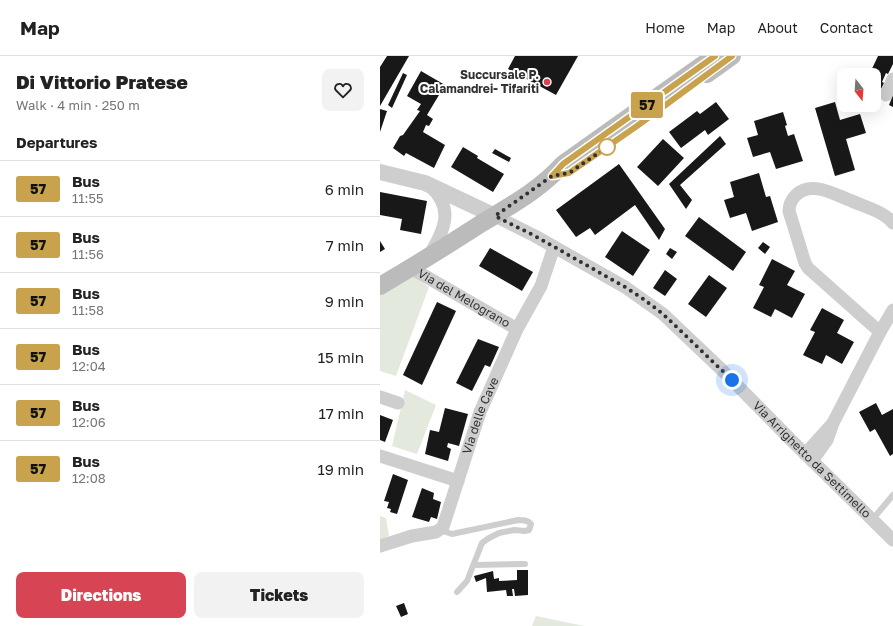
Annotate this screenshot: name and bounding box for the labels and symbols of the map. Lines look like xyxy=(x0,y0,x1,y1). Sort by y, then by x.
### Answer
place label: Succursale P. Calamandrei- Tifariti xyxy=(420,67,539,96)
north arrow xyxy=(837,68,881,112)
marker: Succursale P. Calamandrei- Tifariti xyxy=(542,77,552,87)
line badge: 57 xyxy=(629,92,665,118)
unlabelled marker xyxy=(598,138,616,156)
street label: Via del Melograno xyxy=(415,266,513,330)
your location xyxy=(722,370,742,390)
street label: Via delle Cave xyxy=(459,375,502,456)
street label: Via Arrighetto da Settimello xyxy=(750,398,874,521)

